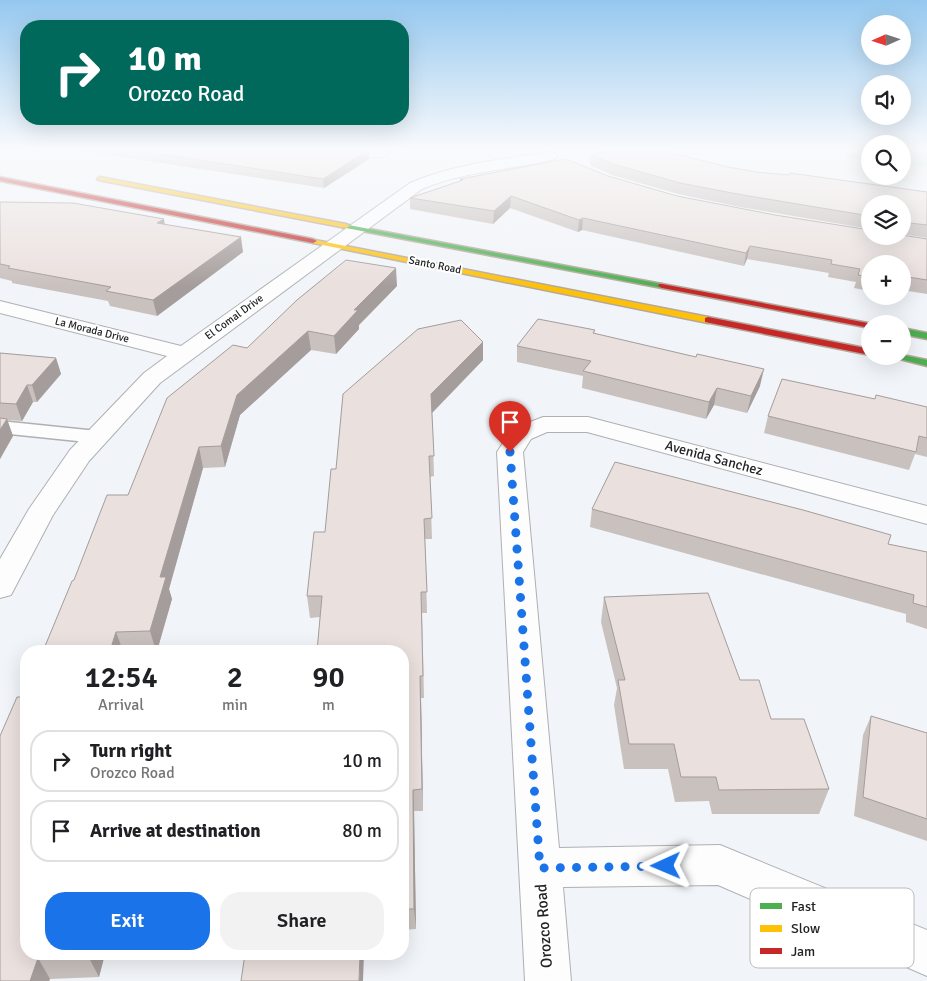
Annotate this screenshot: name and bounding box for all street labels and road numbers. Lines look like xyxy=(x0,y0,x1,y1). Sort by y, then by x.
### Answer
street label: Santo Road xyxy=(408,254,462,276)
street label: El Comal Drive xyxy=(202,292,266,342)
street label: La Morada Drive xyxy=(53,314,131,346)
street label: Avenida Sanchez xyxy=(663,437,765,479)
street label: Orozco Road xyxy=(531,883,557,969)

